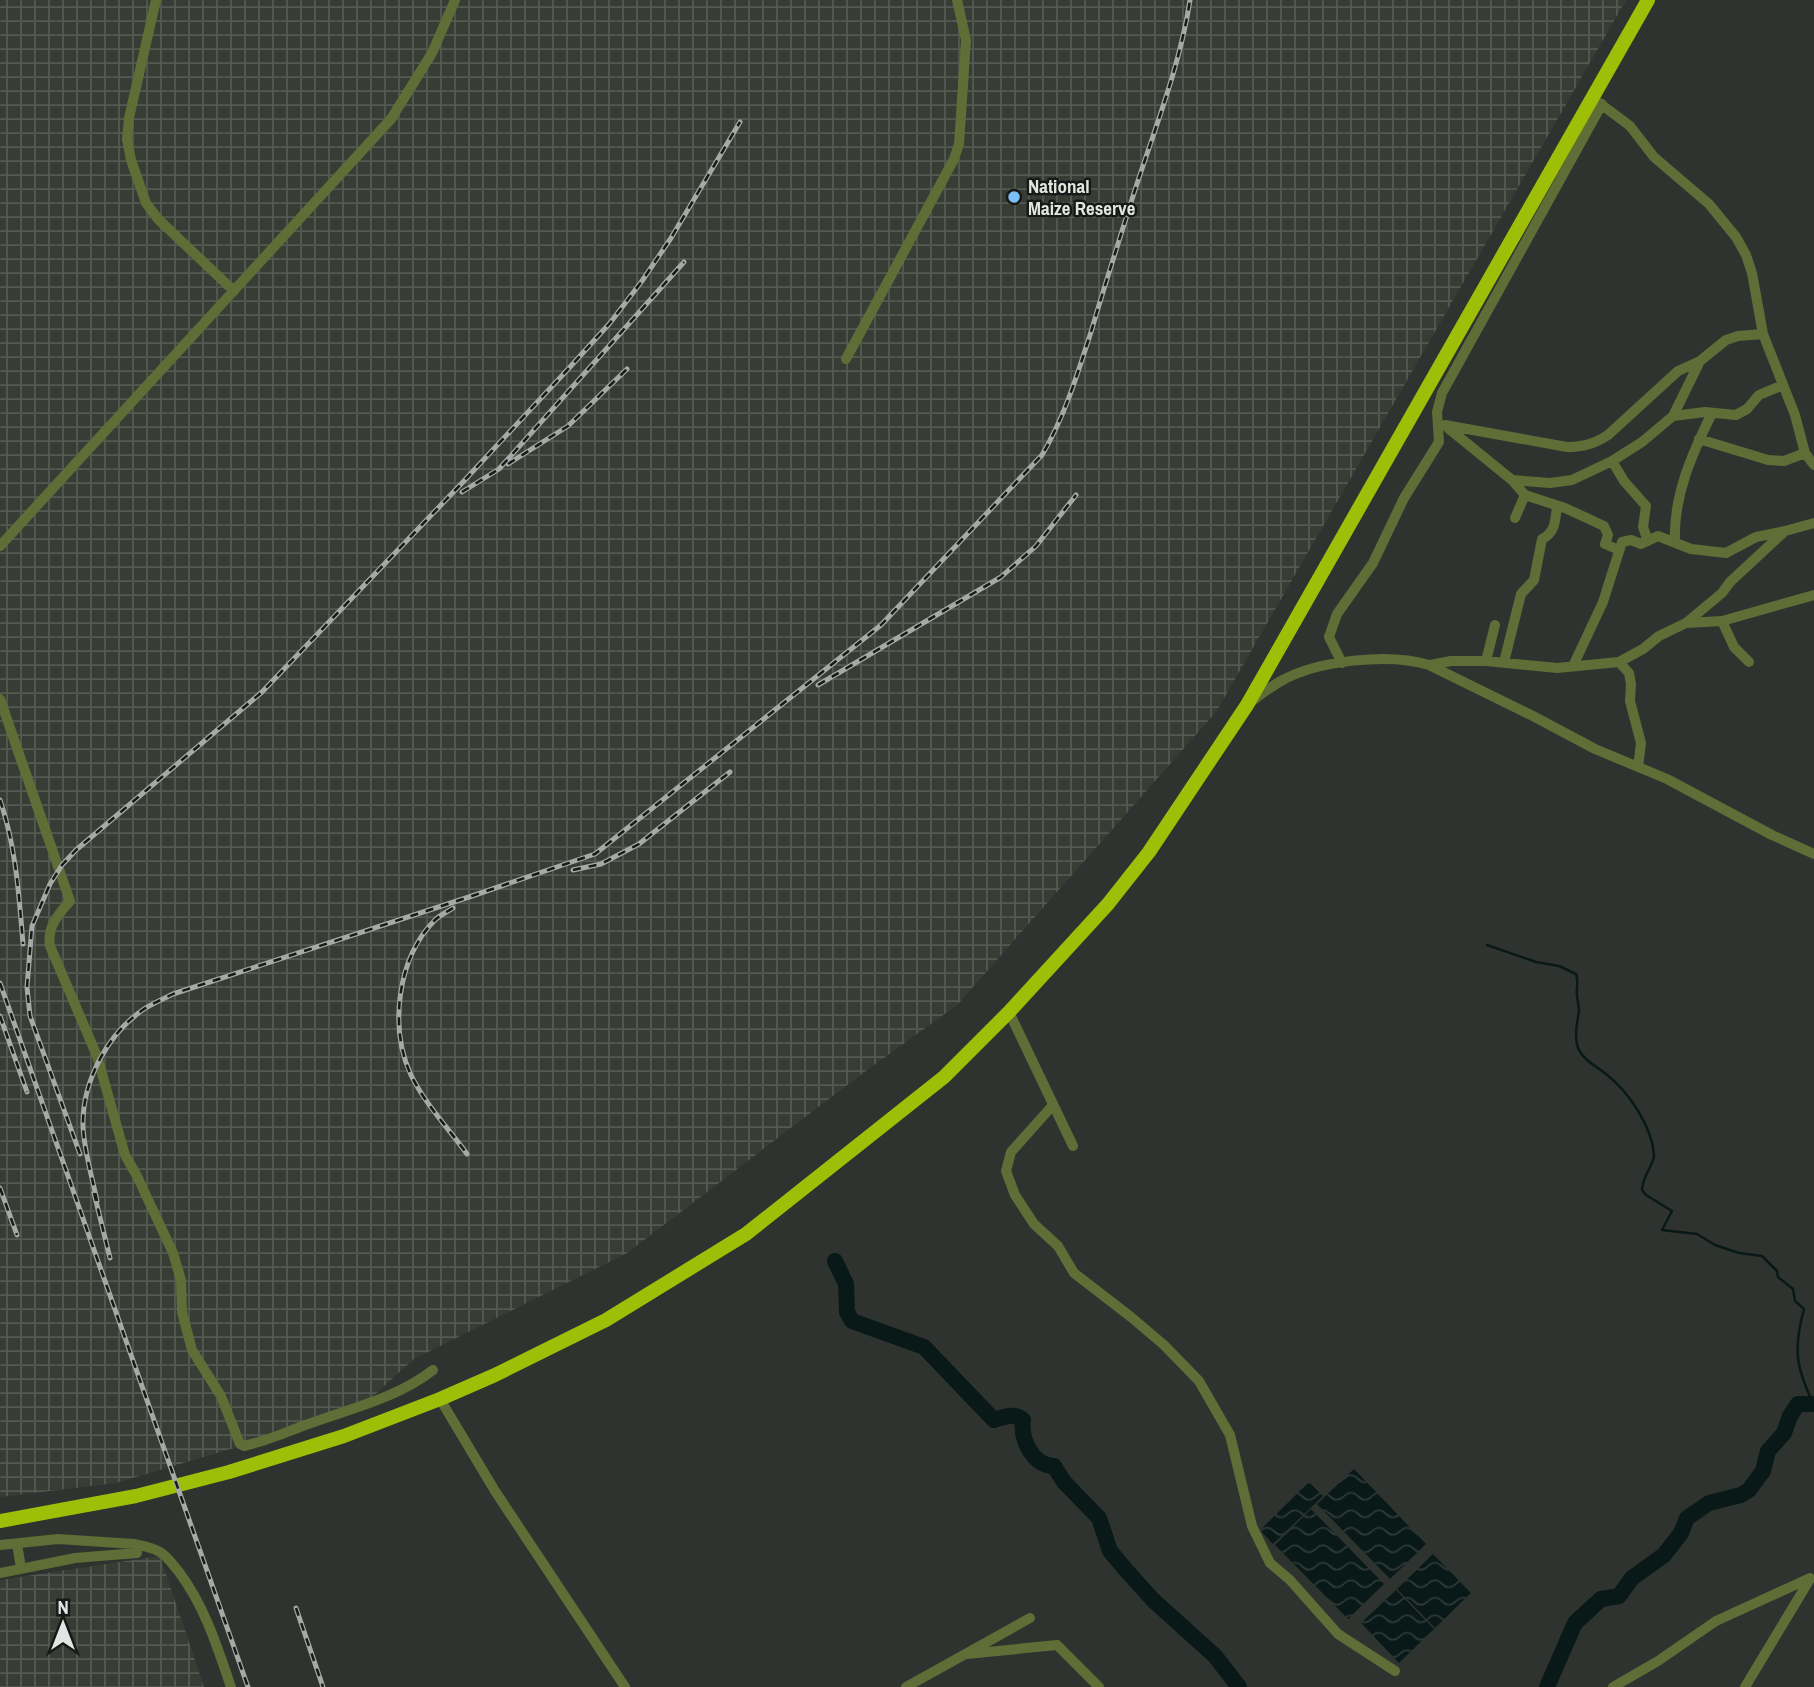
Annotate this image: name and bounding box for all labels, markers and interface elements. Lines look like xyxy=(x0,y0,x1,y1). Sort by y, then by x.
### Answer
place label: National Maize Reserve xyxy=(1028,173,1136,221)
marker: National Maize Reserve xyxy=(1006,189,1022,205)
north arrow xyxy=(28,1589,98,1659)
text: N xyxy=(57,1594,69,1620)

